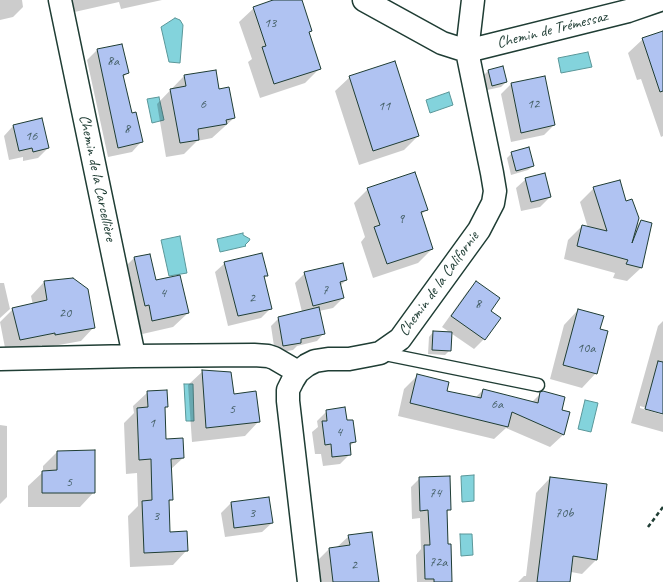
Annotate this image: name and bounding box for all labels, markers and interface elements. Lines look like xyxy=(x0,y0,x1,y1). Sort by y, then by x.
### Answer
street label: Chemin de Trémessaz xyxy=(495,7,609,53)
house number: 13 xyxy=(264,15,276,31)
house number: 8a xyxy=(107,53,119,69)
house number: 6 xyxy=(200,96,206,112)
house number: 12 xyxy=(527,96,539,112)
house number: 11 xyxy=(378,98,390,114)
street label: Chemin de la Carcellière xyxy=(74,113,120,243)
house number: 8 xyxy=(124,121,130,137)
house number: 16 xyxy=(25,128,37,144)
house number: 9 xyxy=(398,211,404,227)
street label: Chemin de la Californie xyxy=(395,228,483,340)
house number: 7 xyxy=(322,282,328,298)
house number: 4 xyxy=(160,285,166,301)
house number: 2 xyxy=(249,290,255,306)
house number: 8 xyxy=(475,296,481,312)
house number: 20 xyxy=(59,305,71,321)
house number: 10a xyxy=(577,340,595,356)
house number: 6a xyxy=(491,396,503,412)
house number: 5 xyxy=(229,401,235,417)
house number: 1 xyxy=(149,415,155,431)
house number: 4 xyxy=(336,424,342,440)
house number: 5 xyxy=(66,474,72,490)
house number: 74 xyxy=(429,485,441,501)
house number: 3 xyxy=(249,505,255,521)
house number: 70b xyxy=(555,505,573,521)
house number: 3 xyxy=(153,508,159,524)
house number: 72a xyxy=(429,554,447,570)
house number: 2 xyxy=(351,557,357,573)

